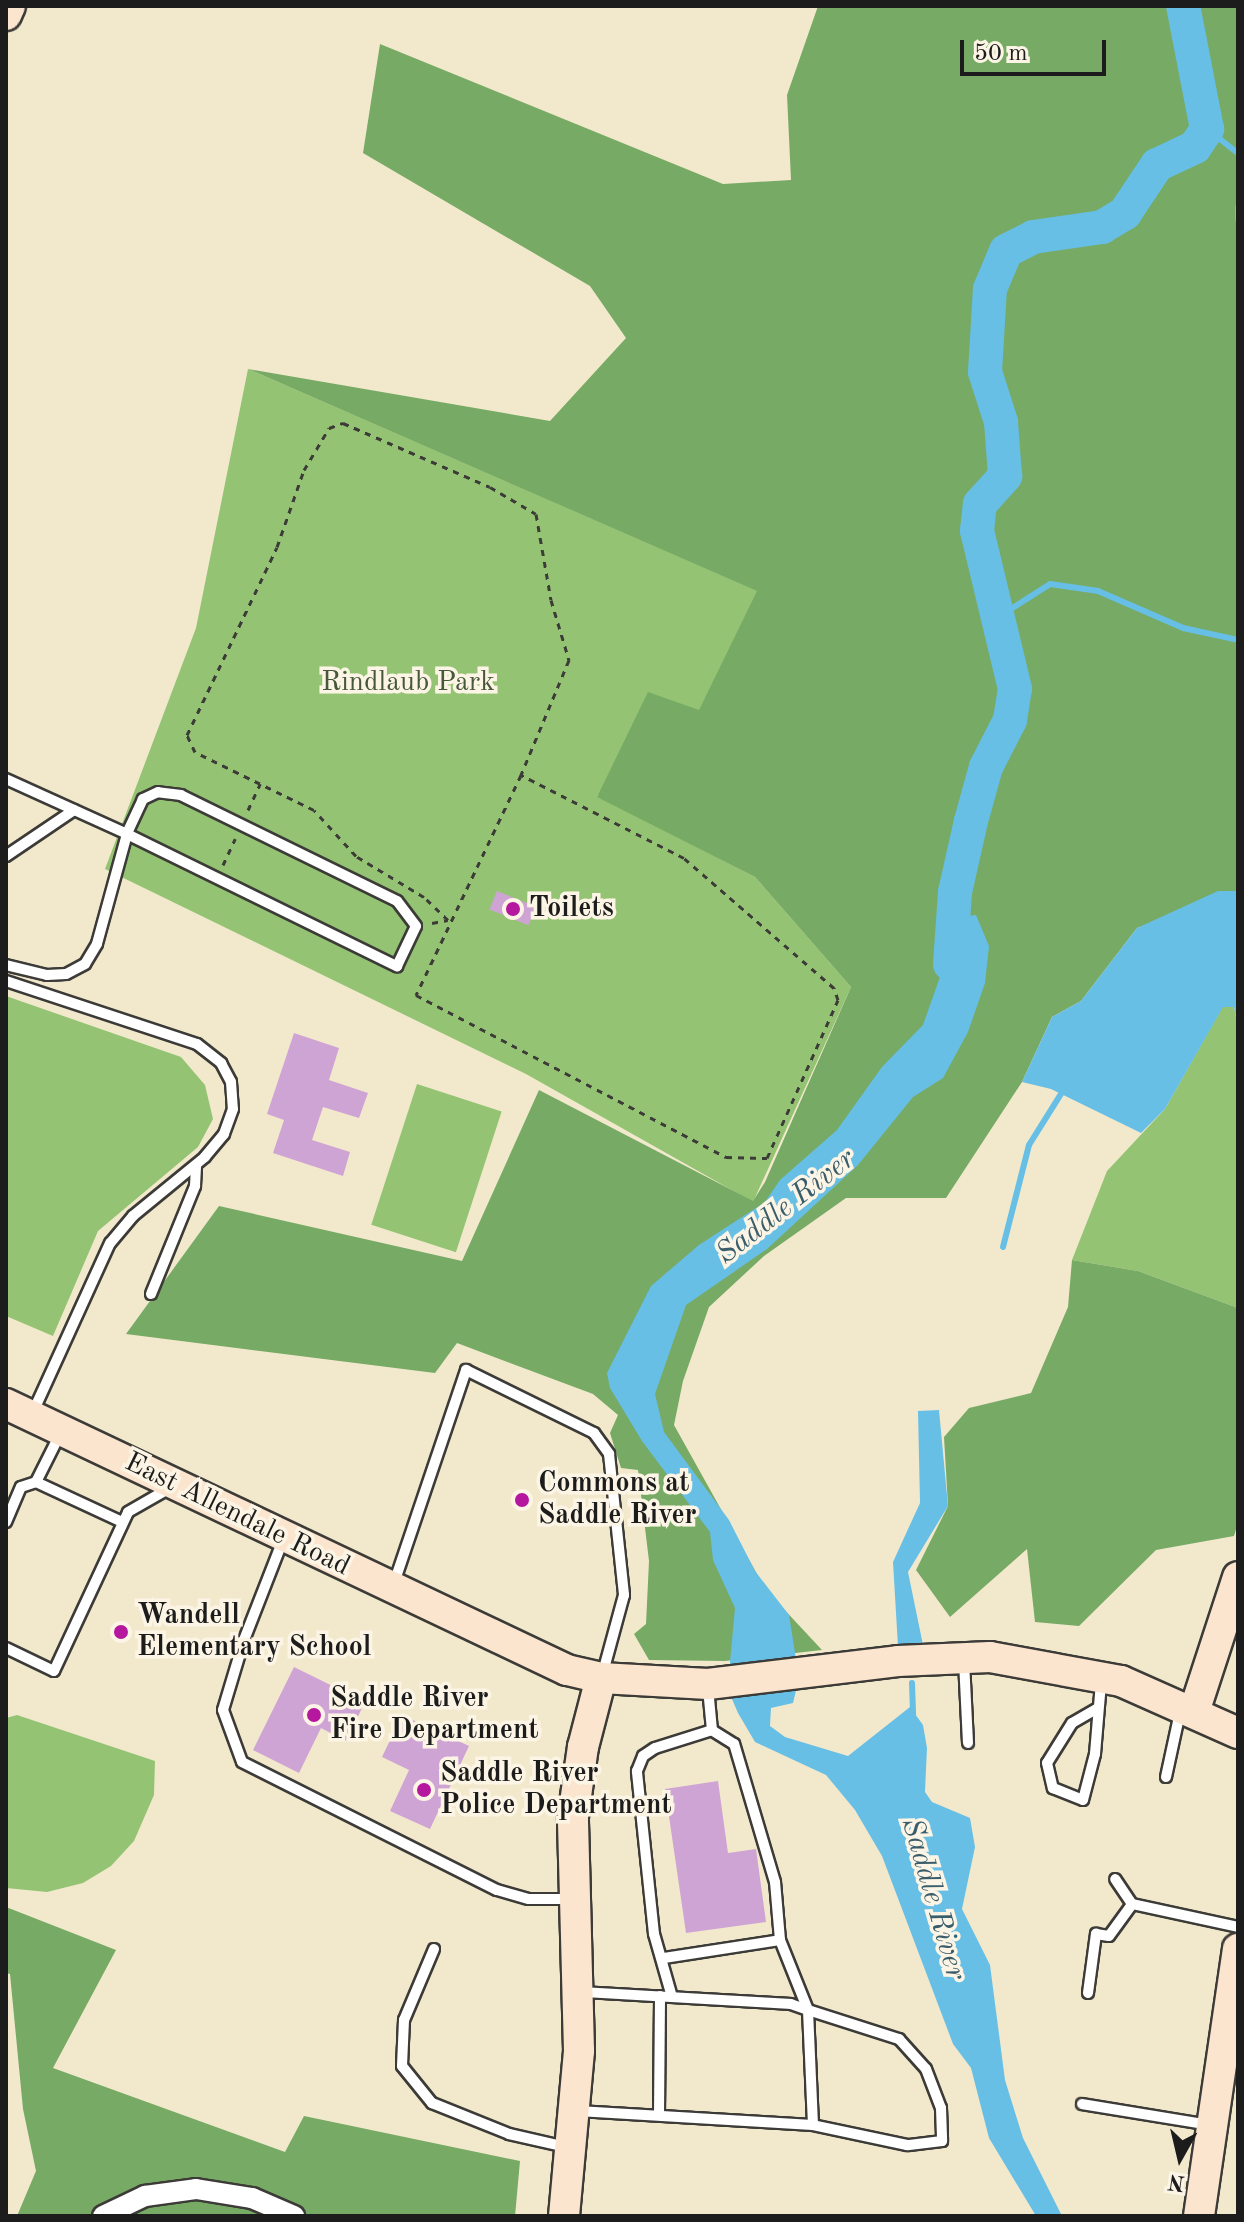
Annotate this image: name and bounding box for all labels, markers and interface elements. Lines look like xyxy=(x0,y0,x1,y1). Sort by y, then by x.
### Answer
scale bar xyxy=(964,24,1110,74)
text: 50 m xyxy=(974,42,1028,66)
park label: Rindlaub Park xyxy=(321,666,495,700)
place label: Toilets xyxy=(529,892,614,926)
marker: Toilets xyxy=(504,900,522,918)
water label: Saddle River xyxy=(709,1141,863,1273)
street label: East Allendale Road xyxy=(119,1446,355,1584)
place label: Commons at Saddle River xyxy=(538,1467,697,1533)
marker: Commons at Saddle River xyxy=(513,1491,531,1509)
place label: Wandell Elementary School xyxy=(137,1599,371,1665)
marker: Wandell Elementary School xyxy=(112,1623,130,1641)
place label: Saddle River Fire Department xyxy=(330,1682,539,1748)
marker: Saddle River Fire Department xyxy=(305,1706,323,1724)
place label: Saddle River Police Department xyxy=(440,1757,672,1823)
marker: Saddle River Police Department xyxy=(415,1781,433,1799)
water label: Saddle River xyxy=(893,1814,973,1984)
north arrow xyxy=(1140,2118,1220,2198)
text: N xyxy=(1167,2170,1187,2194)

